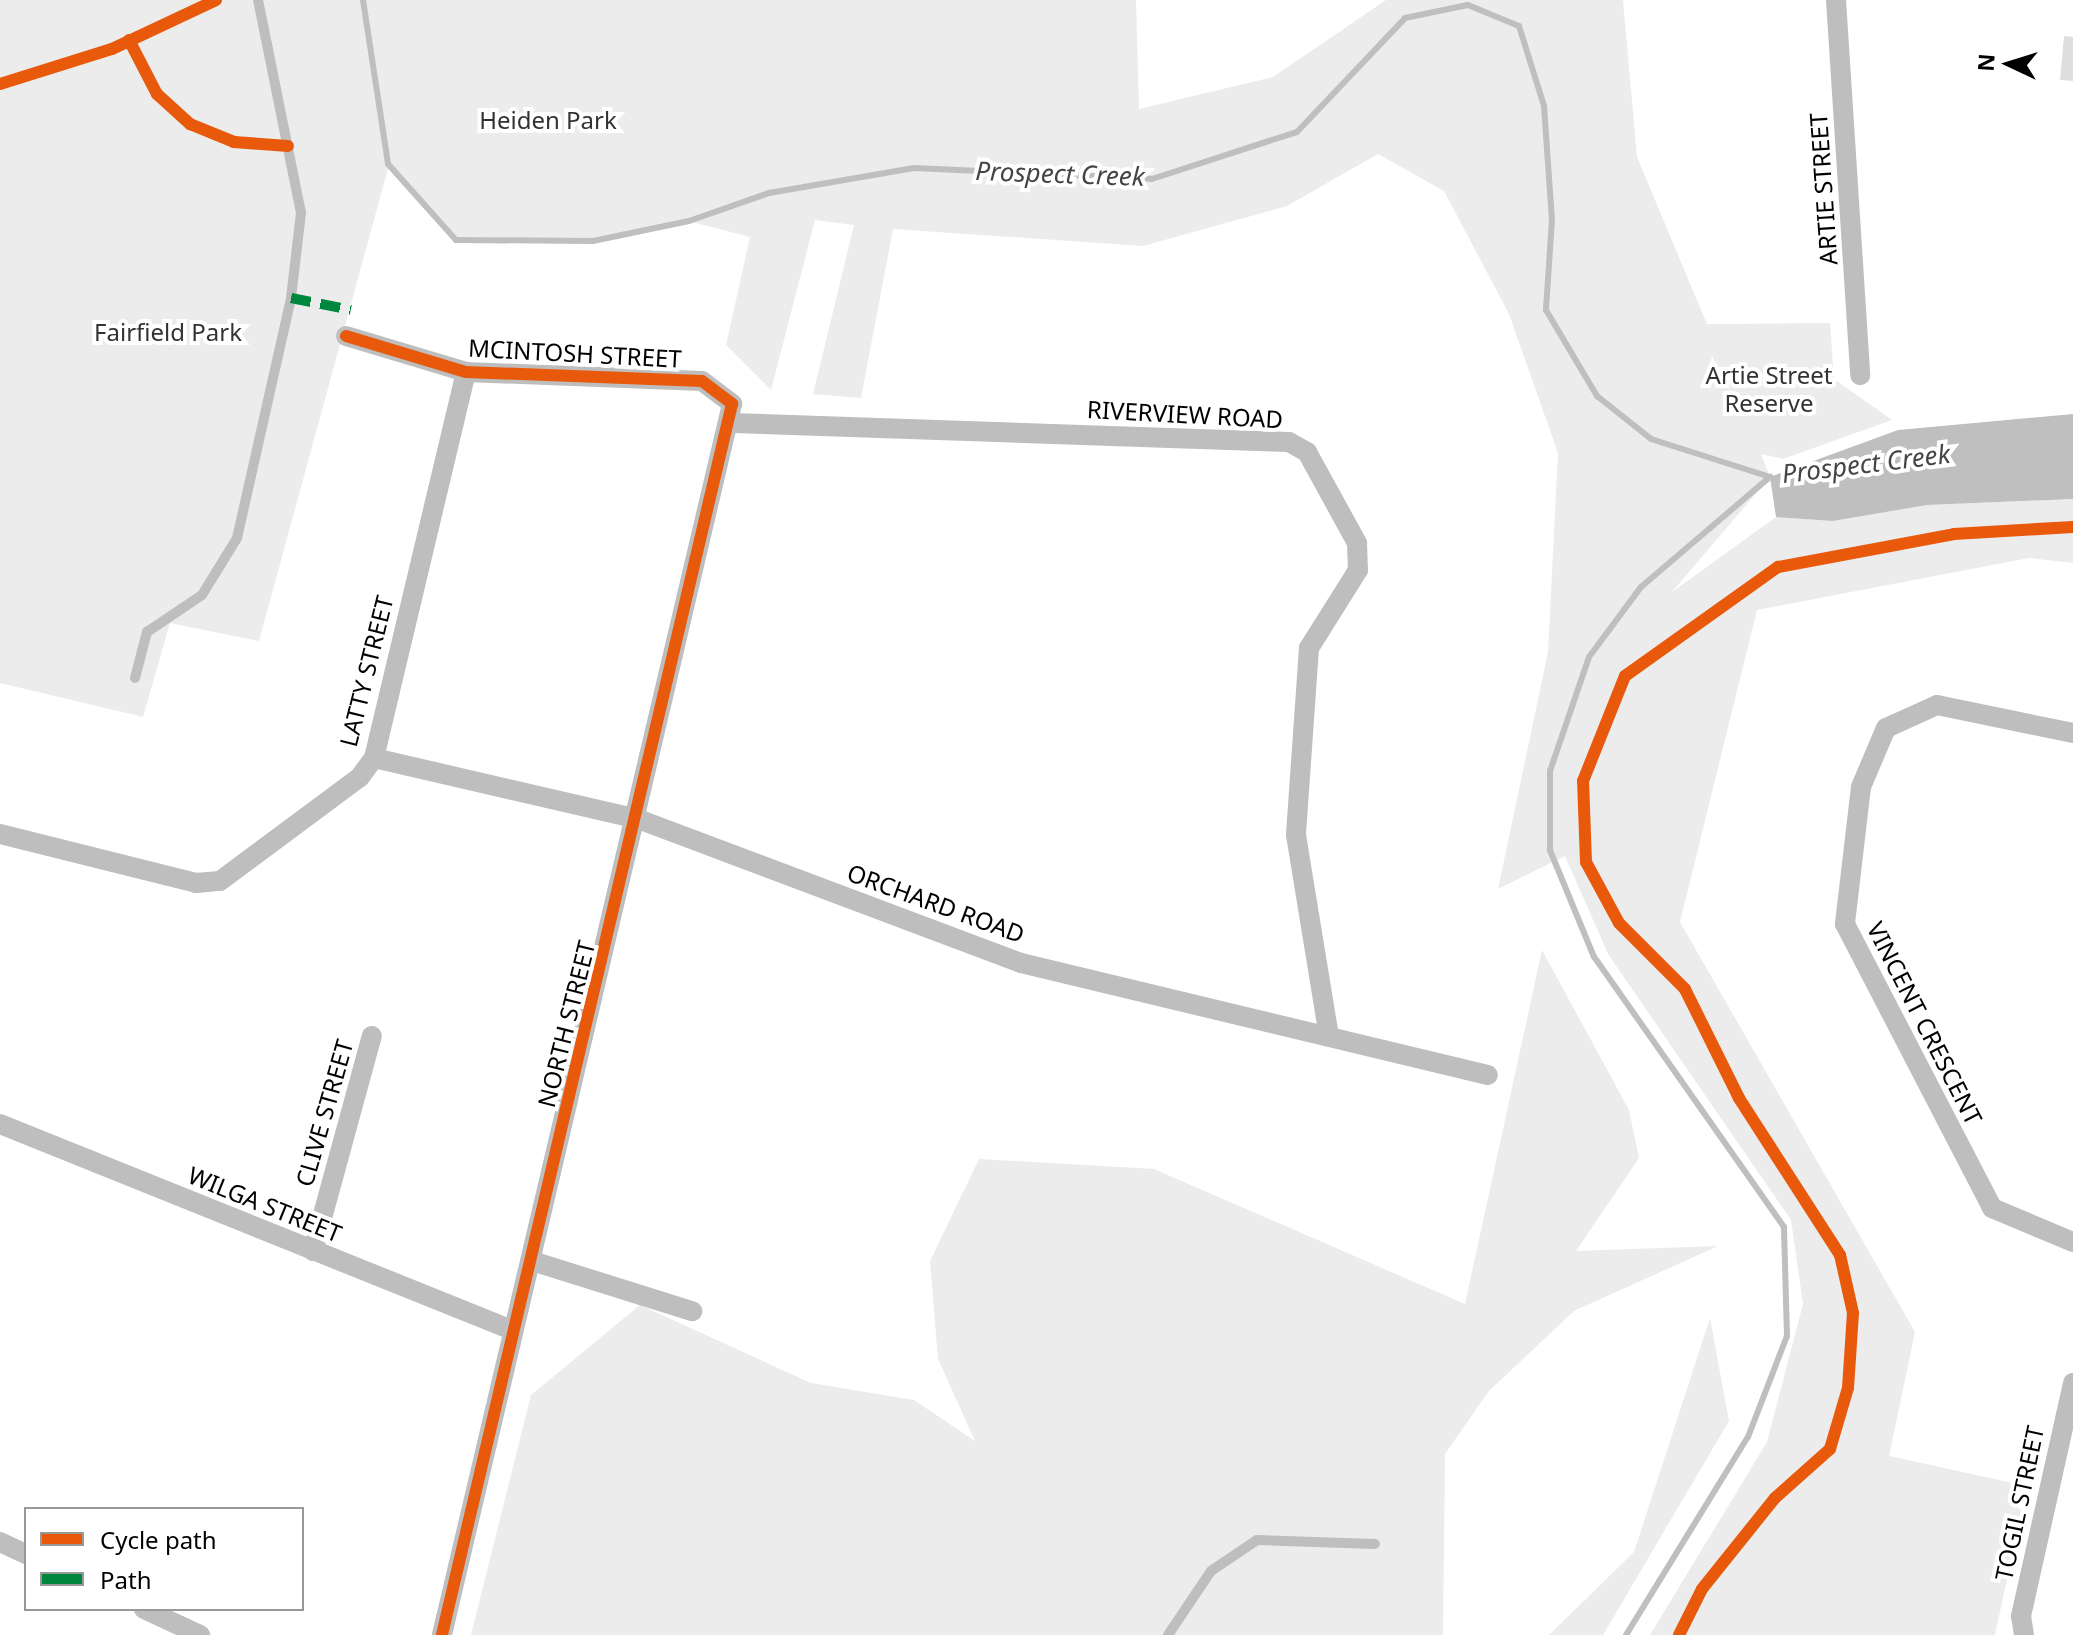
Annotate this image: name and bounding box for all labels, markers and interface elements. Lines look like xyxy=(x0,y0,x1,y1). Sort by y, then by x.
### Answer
north arrow xyxy=(1969,24,2049,104)
text: N xyxy=(1969,52,2001,72)
park label: Heiden Park xyxy=(479,106,617,134)
street label: ARTIE STREET xyxy=(1803,112,1843,266)
water label: Prospect Creek xyxy=(975,155,1145,193)
park label: Fairfield Park xyxy=(94,318,242,346)
street label: MCINTOSH STREET xyxy=(468,333,682,373)
park label: Artie Street Reserve xyxy=(1706,361,1832,417)
street label: RIVERVIEW ROAD xyxy=(1086,394,1284,434)
water label: Prospect Creek xyxy=(1780,438,1952,490)
street label: LATTY STREET xyxy=(333,592,399,750)
street label: ORCHARD ROAD xyxy=(843,858,1029,948)
street label: VINCENT CRESCENT xyxy=(1861,917,1989,1129)
street label: NORTH STREET xyxy=(531,938,601,1110)
street label: CLIVE STREET xyxy=(289,1036,359,1190)
street label: WILGA STREET xyxy=(184,1160,346,1248)
street label: TOGIL STREET xyxy=(1989,1423,2049,1583)
legend xyxy=(24,1507,304,1611)
text: Cycle path xyxy=(100,1523,217,1556)
text: Path xyxy=(100,1563,151,1596)

